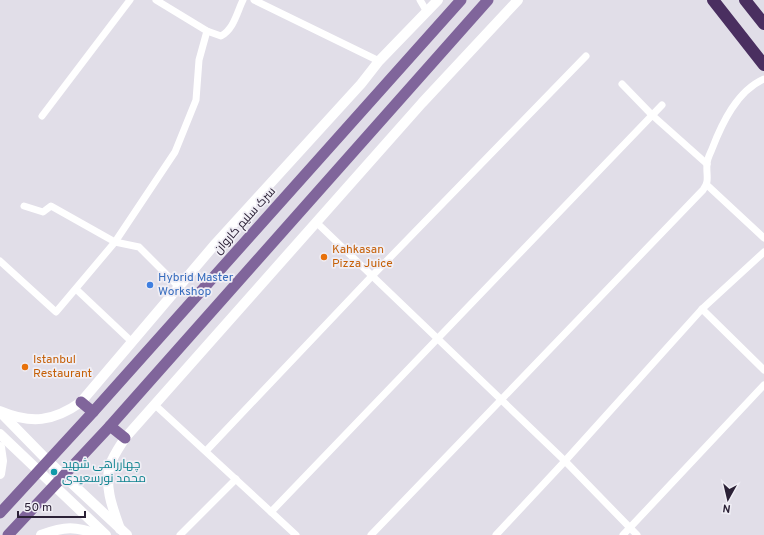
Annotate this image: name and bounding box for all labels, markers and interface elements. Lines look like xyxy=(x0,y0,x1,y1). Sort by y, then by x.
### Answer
street label: سرک سلیم کاروان xyxy=(210,184,280,258)
place label: Kahkasan Pizza Juice xyxy=(332,242,393,272)
marker: Kahkasan Pizza Juice xyxy=(319,252,329,262)
place label: Hybrid Master Workshop xyxy=(158,270,234,300)
marker: Hybrid Master Workshop xyxy=(145,280,155,290)
place label: Istanbul Restaurant xyxy=(33,352,92,382)
marker: Istanbul Restaurant xyxy=(20,362,30,372)
place label: چهارراهی شهید محمد نورسعیدی xyxy=(62,457,146,487)
marker: چهارراهی شهید محمد نورسعیدی xyxy=(49,467,59,477)
north arrow xyxy=(708,479,748,519)
scale bar xyxy=(18,493,85,519)
text: 50 m xyxy=(24,500,52,516)
text: N xyxy=(722,500,732,515)

